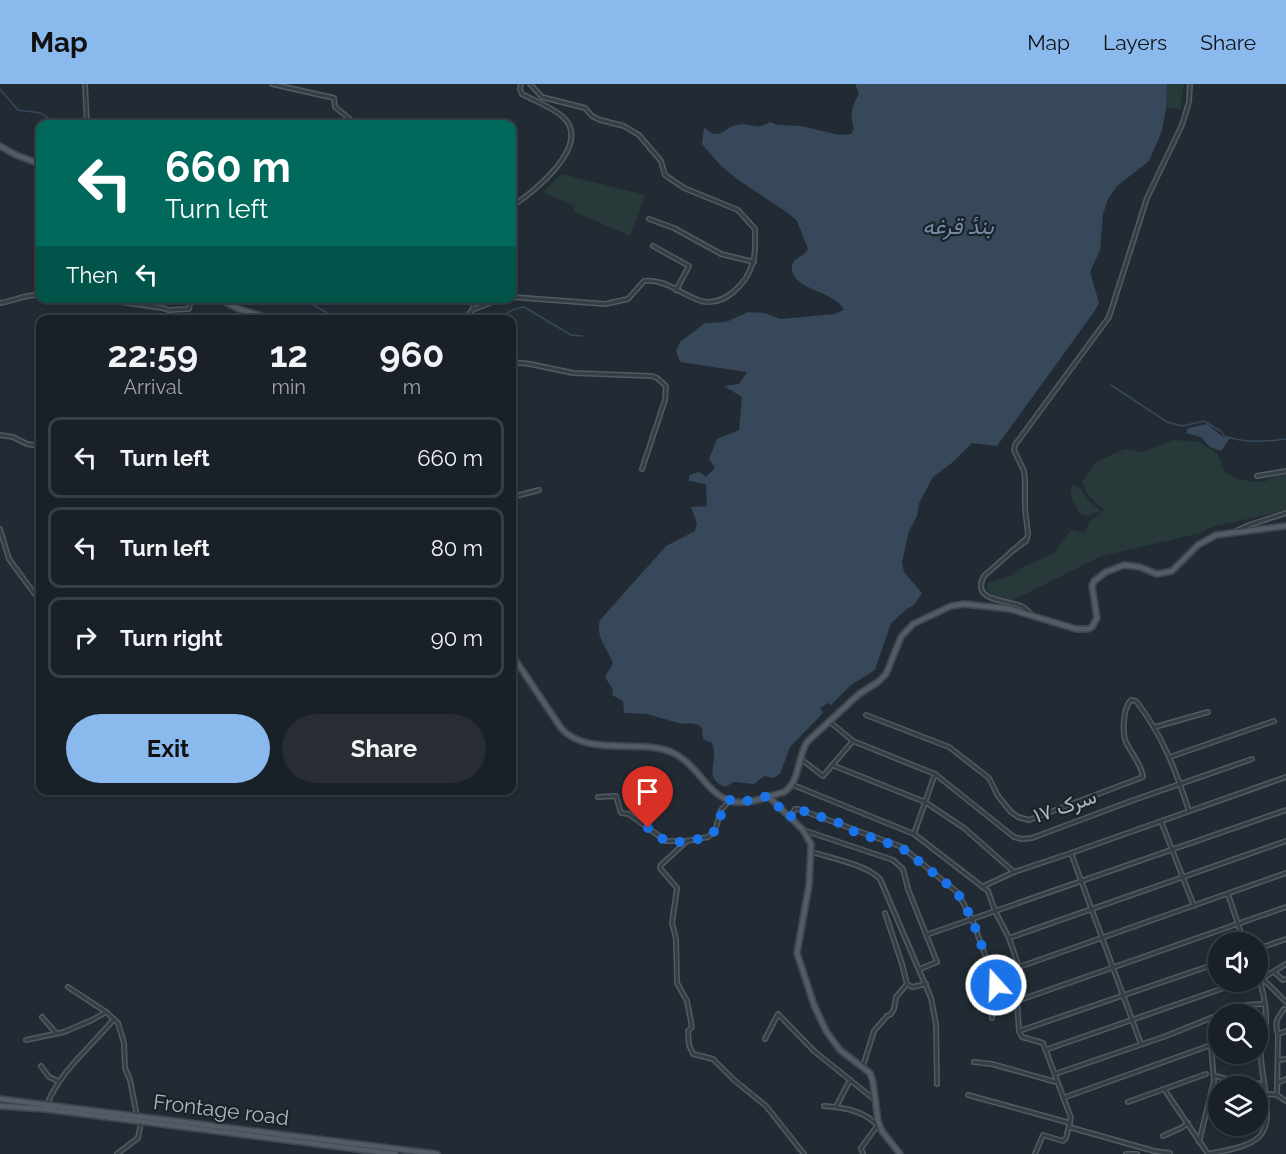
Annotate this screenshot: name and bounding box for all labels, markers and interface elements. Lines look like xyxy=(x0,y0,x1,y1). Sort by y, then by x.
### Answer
text: Map xyxy=(30,26,88,59)
text: Map xyxy=(1027,30,1070,55)
text: Layers xyxy=(1103,30,1167,55)
text: Share xyxy=(1200,30,1256,55)
text: 660 m xyxy=(165,143,291,192)
icon: left xyxy=(66,144,144,222)
text: Turn left xyxy=(165,193,268,224)
water label: بندٔ قرغه xyxy=(923,213,994,240)
icon: left xyxy=(130,258,163,291)
text: Then xyxy=(66,262,118,288)
text: 22:59 xyxy=(108,333,198,375)
text: 12 xyxy=(270,333,308,375)
text: 960 xyxy=(379,333,444,375)
text: Arrival xyxy=(124,375,182,399)
text: min xyxy=(272,375,306,399)
text: m xyxy=(403,375,421,399)
icon: left xyxy=(69,441,102,474)
text: Turn left xyxy=(120,445,210,471)
text: 660 m xyxy=(417,445,483,471)
icon: left xyxy=(69,531,102,564)
text: Turn left xyxy=(120,535,210,561)
text: 80 m xyxy=(431,535,483,561)
icon: right xyxy=(69,621,102,654)
text: Turn right xyxy=(120,625,223,651)
text: 90 m xyxy=(431,625,483,651)
button: Exit xyxy=(66,714,270,783)
button: Share xyxy=(282,714,486,783)
pin xyxy=(622,766,673,828)
icon: arrive xyxy=(631,775,664,808)
street label: سرک ۱۷ xyxy=(1030,783,1100,829)
map controls xyxy=(1208,932,1268,1136)
button: sound xyxy=(1208,932,1268,992)
position arrow xyxy=(964,953,1028,1017)
button: search xyxy=(1208,1004,1268,1064)
button: layers xyxy=(1208,1076,1268,1136)
street label: Frontage road xyxy=(152,1089,290,1130)

